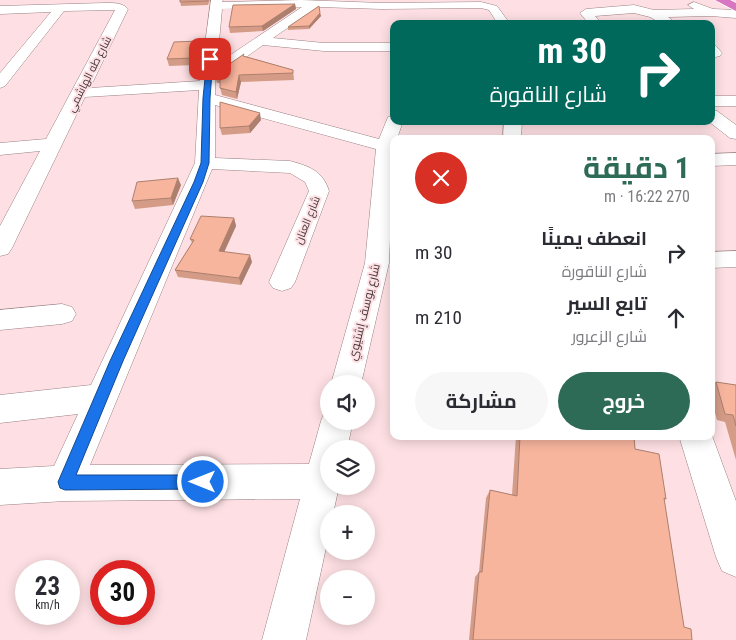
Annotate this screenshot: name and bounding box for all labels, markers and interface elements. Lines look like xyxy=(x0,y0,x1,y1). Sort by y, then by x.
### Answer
text: 30 m xyxy=(538,31,607,72)
street label: شارع طه الهاشمي xyxy=(65,34,116,115)
pin xyxy=(189,38,231,80)
icon: right xyxy=(625,40,690,105)
icon: arrive xyxy=(196,45,224,73)
text: شارع الناقورة xyxy=(490,82,607,107)
text: 1 دقيقة xyxy=(583,150,690,185)
button: close xyxy=(415,152,467,204)
text: 270 m · 16:22 xyxy=(604,187,690,206)
street label: شارع العنان xyxy=(292,194,324,246)
text: انعطف يمينًا xyxy=(541,227,647,250)
icon: right xyxy=(662,239,690,267)
text: 30 m xyxy=(415,241,452,264)
street label: شارع يوسف إشتيوي xyxy=(345,262,386,363)
text: شارع الناقورة xyxy=(562,262,647,281)
text: تابع السير xyxy=(567,292,647,315)
icon: ahead xyxy=(662,304,690,332)
text: 210 m xyxy=(415,306,462,329)
text: شارع الزعرور xyxy=(572,327,647,346)
button: مشاركة xyxy=(415,372,548,430)
button: خروج xyxy=(558,372,690,430)
map controls xyxy=(320,375,375,625)
button: sound xyxy=(320,375,375,430)
button: layers xyxy=(320,440,375,495)
position arrow xyxy=(176,455,228,507)
button: + xyxy=(320,505,375,560)
speed limit sign: 30 xyxy=(90,560,155,625)
button: − xyxy=(320,570,375,625)
text: 23 xyxy=(35,572,60,601)
text: km/h xyxy=(35,598,60,612)

